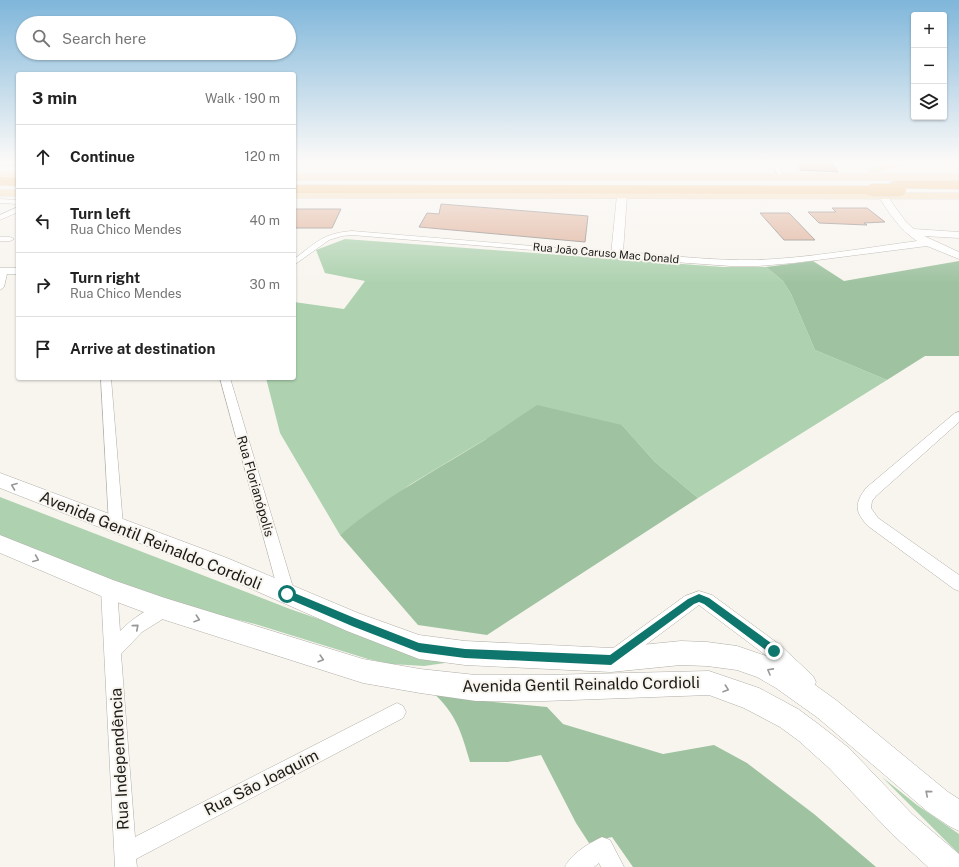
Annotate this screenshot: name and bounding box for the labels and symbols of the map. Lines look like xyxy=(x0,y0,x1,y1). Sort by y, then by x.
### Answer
street label: Rua João Caruso Mac Donald xyxy=(532,241,680,265)
street label: Rua Florianópolis xyxy=(234,434,277,538)
one-way arrow xyxy=(10,482,17,490)
street label: Avenida Gentil Reinaldo Cordioli xyxy=(37,487,265,594)
one-way arrow xyxy=(32,554,39,562)
route start xyxy=(278,585,296,603)
one-way arrow xyxy=(193,614,200,623)
one-way arrow xyxy=(132,624,139,631)
route end xyxy=(765,642,783,660)
one-way arrow xyxy=(317,654,324,663)
one-way arrow xyxy=(767,668,774,675)
street label: Avenida Gentil Reinaldo Cordioli xyxy=(462,673,700,696)
one-way arrow xyxy=(723,684,730,693)
street label: Rua Independência xyxy=(106,687,133,830)
street label: Rua São Joaquim xyxy=(201,745,322,819)
one-way arrow xyxy=(925,791,932,798)

